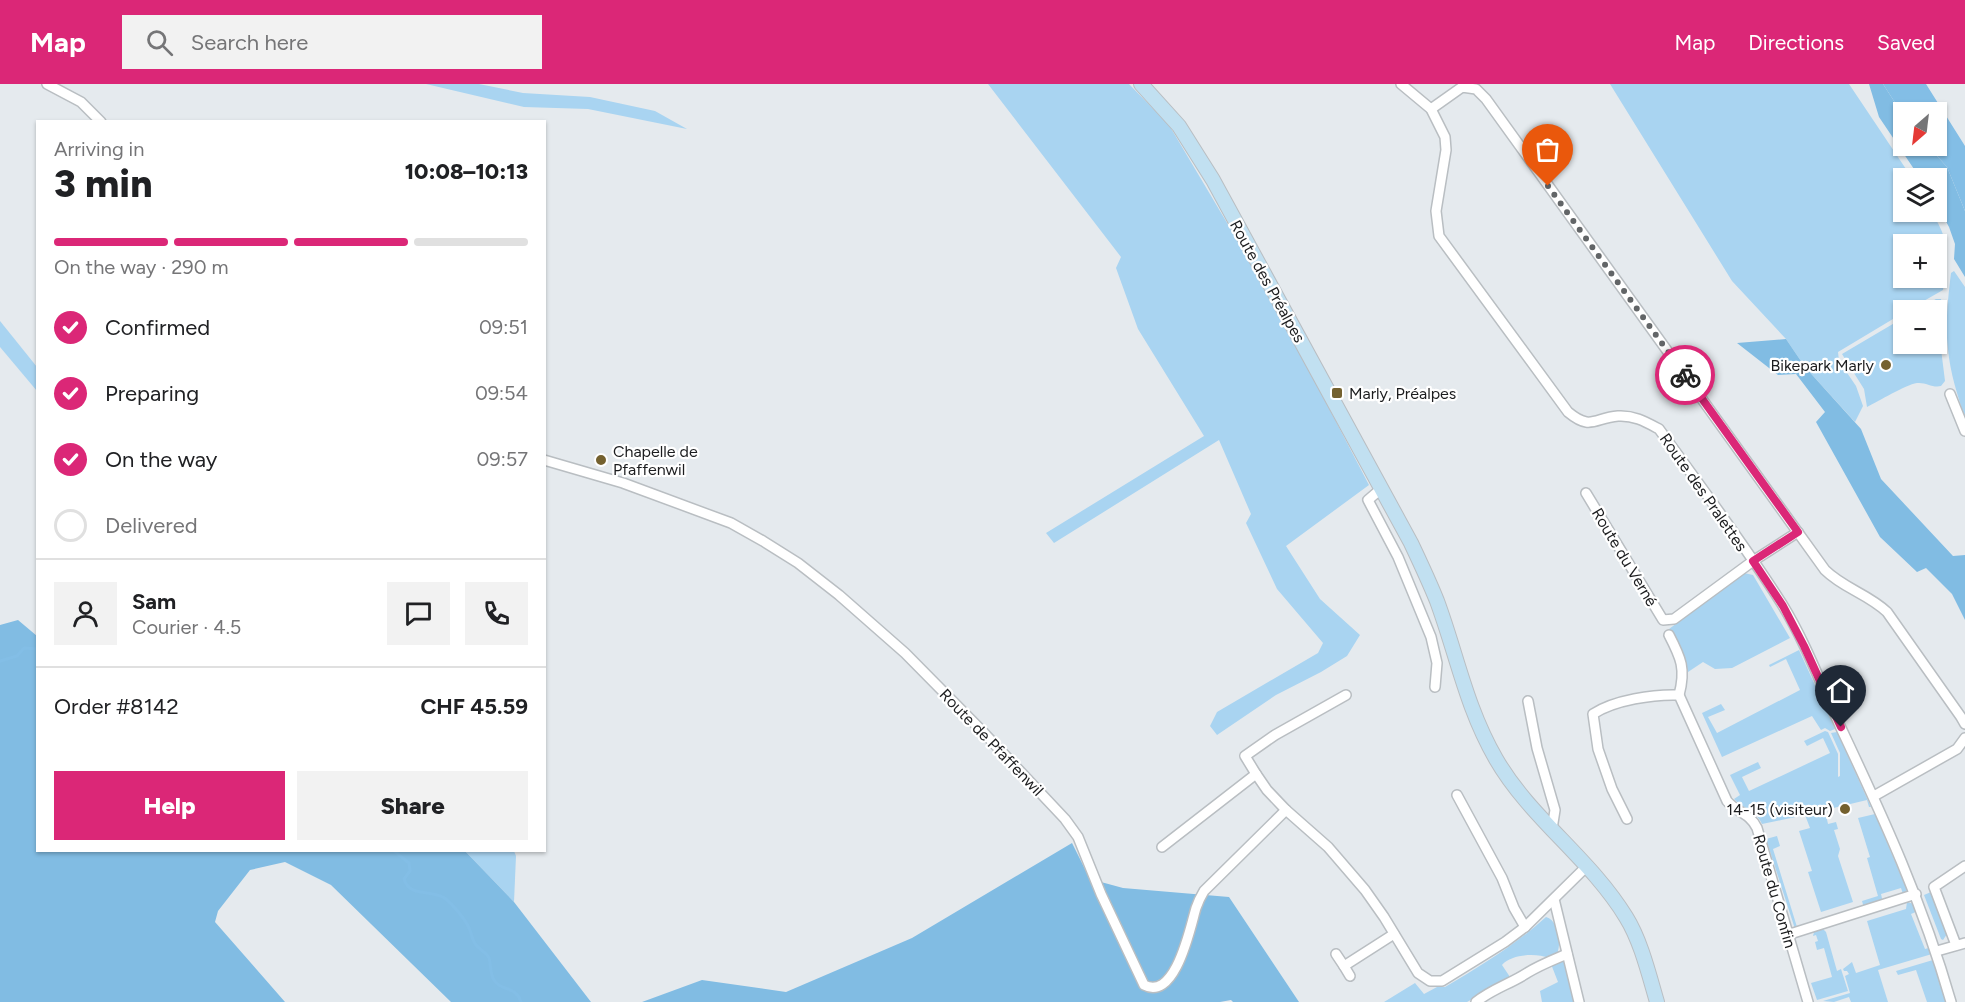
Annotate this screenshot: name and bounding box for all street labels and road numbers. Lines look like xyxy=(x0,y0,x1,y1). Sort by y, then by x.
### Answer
street label: Route des Préalpes xyxy=(1226,217,1309,346)
street label: Route des Pralettes xyxy=(1656,430,1751,555)
street label: Route du Verné xyxy=(1588,505,1662,610)
street label: Route de Pfaffenwil xyxy=(936,685,1048,800)
street label: Route du Confin xyxy=(1749,832,1800,950)

